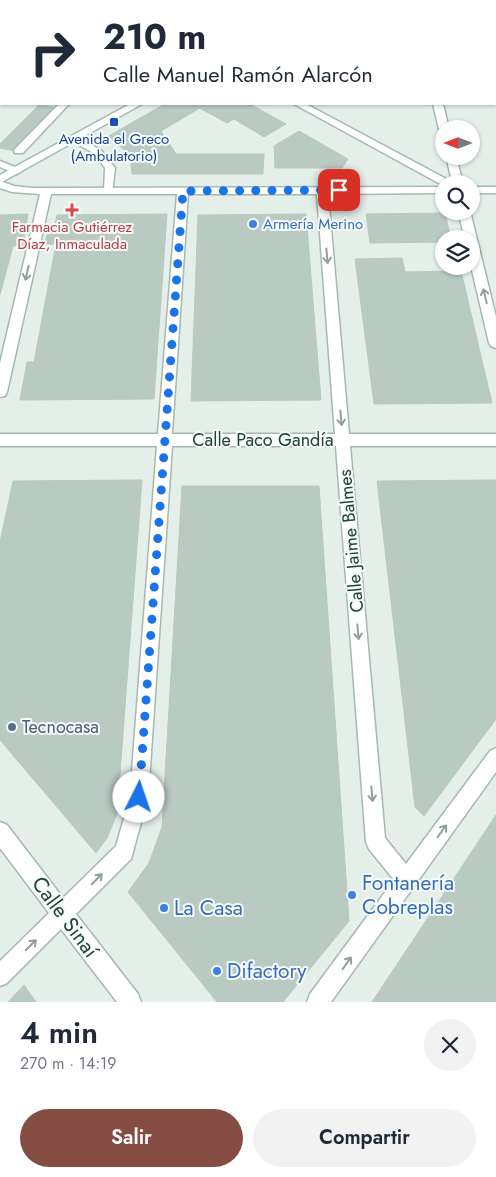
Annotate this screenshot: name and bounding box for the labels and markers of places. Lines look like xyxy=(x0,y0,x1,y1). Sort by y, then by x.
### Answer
marker: Avenida el Greco (Ambulatorio) xyxy=(108,116,120,128)
place label: Avenida el Greco (Ambulatorio) xyxy=(59,128,169,167)
pin xyxy=(318,169,360,211)
marker: Farmacia Gutiérrez Díaz, Inmaculada xyxy=(66,204,78,216)
place label: Armería Merino xyxy=(263,213,363,235)
place label: Farmacia Gutiérrez Díaz, Inmaculada xyxy=(12,216,132,255)
marker: Armería Merino xyxy=(247,218,259,230)
place label: Tecnocasa xyxy=(22,714,99,740)
marker: Tecnocasa xyxy=(6,721,18,733)
place label: Fontanería Cobreplas xyxy=(362,868,454,922)
marker: Fontanería Cobreplas xyxy=(346,889,358,901)
place label: La Casa xyxy=(174,893,243,923)
marker: La Casa xyxy=(158,902,170,914)
place label: Difactory xyxy=(227,956,307,986)
marker: Difactory xyxy=(211,965,223,977)

